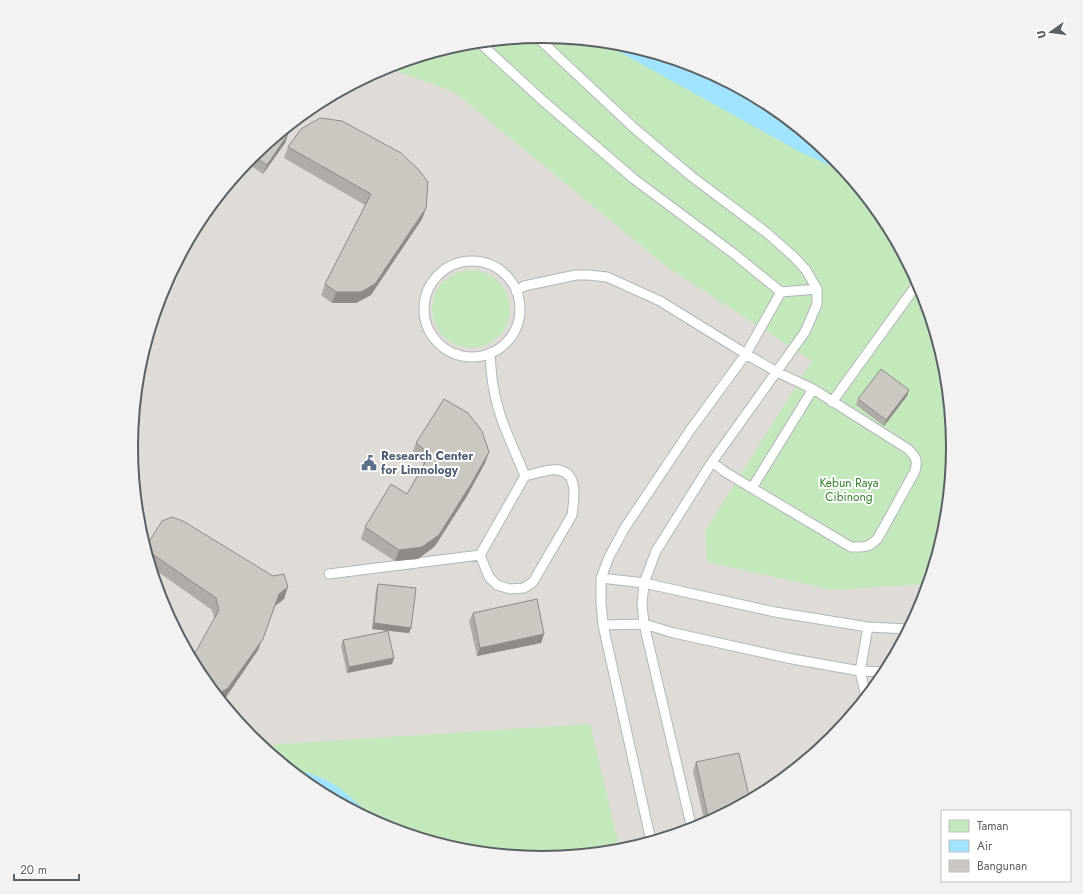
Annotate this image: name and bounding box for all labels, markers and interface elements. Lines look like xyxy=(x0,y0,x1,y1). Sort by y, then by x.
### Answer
north arrow xyxy=(1031,12,1071,52)
text: U xyxy=(1033,29,1050,40)
place label: Research Center for Limnology xyxy=(381,447,473,479)
public building icon: Research Center for Limnology xyxy=(360,454,378,472)
park label: Kebun Raya Cibinong xyxy=(819,474,879,506)
legend xyxy=(941,810,1071,882)
text: Taman xyxy=(977,817,1009,835)
text: Air xyxy=(977,837,993,855)
scale bar xyxy=(14,856,79,882)
text: Bangunan xyxy=(977,857,1027,875)
text: 20 m xyxy=(20,861,47,879)

